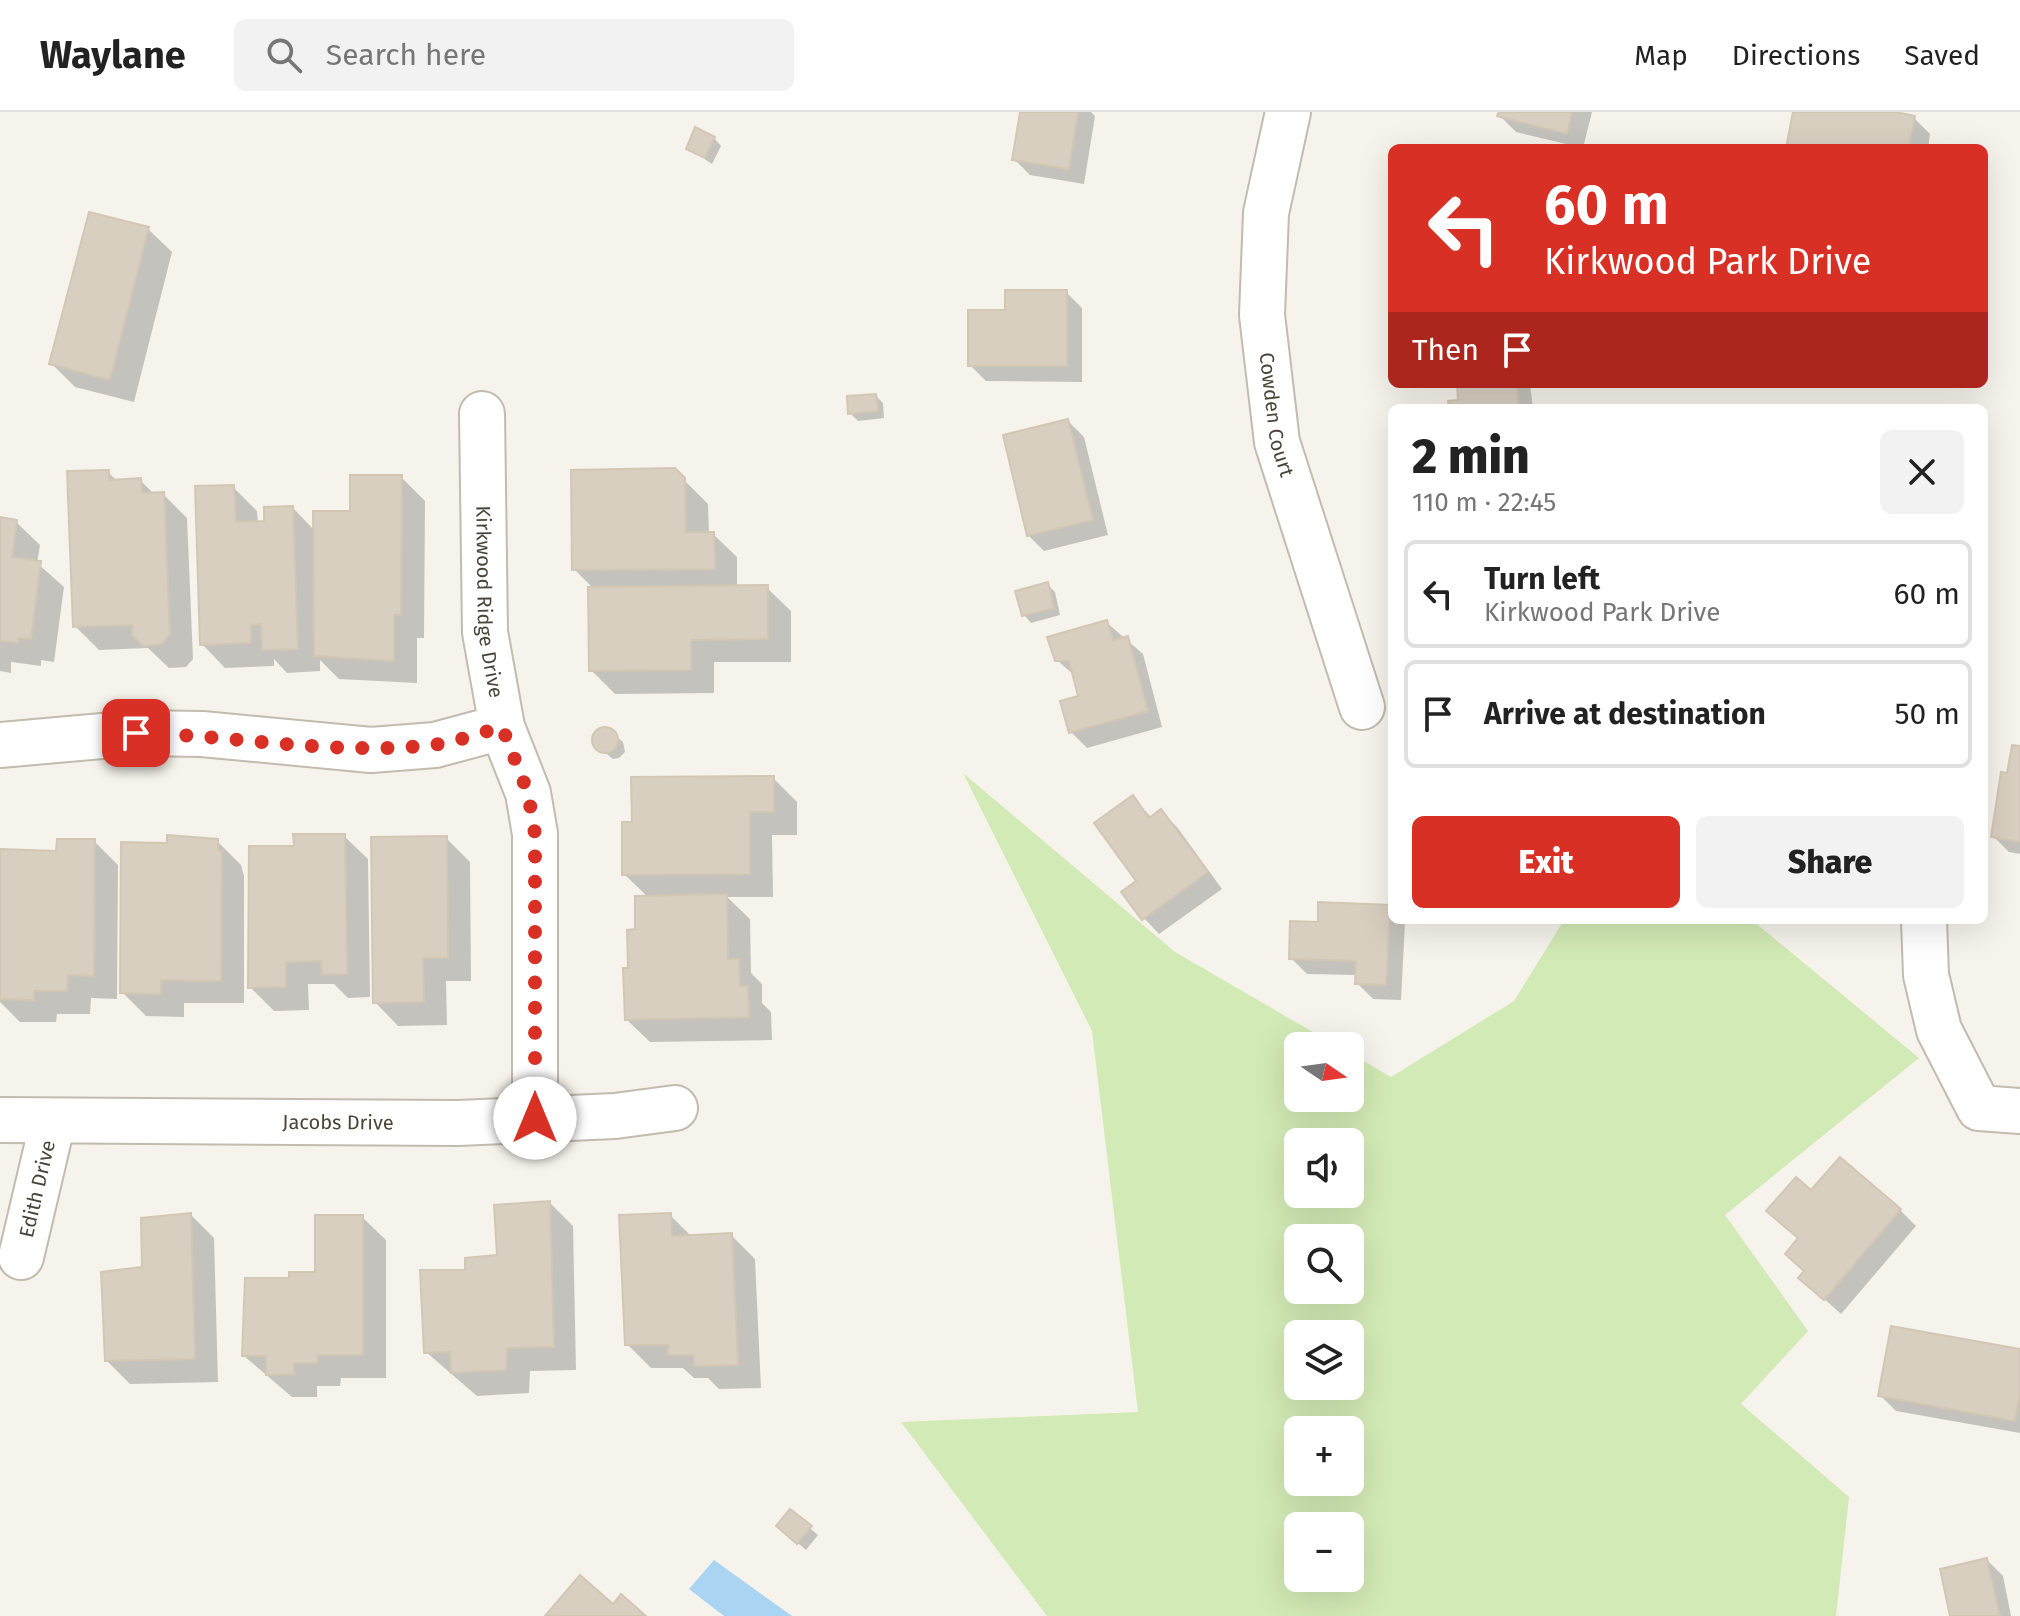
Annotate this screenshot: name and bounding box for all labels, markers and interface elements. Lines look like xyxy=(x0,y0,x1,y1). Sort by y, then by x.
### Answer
search box xyxy=(234,19,794,91)
text: Waylane xyxy=(40,32,186,78)
icon: search xyxy=(262,33,306,77)
text: Search here xyxy=(326,37,486,73)
text: Map xyxy=(1634,39,1688,72)
text: Directions xyxy=(1732,39,1860,72)
text: Saved xyxy=(1904,39,1980,72)
text: 60 m xyxy=(1544,172,1669,239)
icon: left xyxy=(1412,176,1516,280)
text: Kirkwood Park Drive xyxy=(1544,240,1871,284)
icon: arrive xyxy=(1495,328,1539,372)
text: Then xyxy=(1412,332,1479,368)
street label: Cowden Court xyxy=(1254,351,1300,480)
text: 2 min xyxy=(1412,428,1530,486)
button: close xyxy=(1880,430,1964,514)
text: 110 m · 22:45 xyxy=(1412,487,1556,518)
street label: Kirkwood Ridge Drive xyxy=(471,505,509,700)
text: Turn left xyxy=(1484,561,1600,597)
icon: left xyxy=(1416,572,1460,616)
text: 60 m xyxy=(1894,576,1960,612)
text: Kirkwood Park Drive xyxy=(1484,597,1720,628)
icon: arrive xyxy=(1416,692,1460,736)
text: Arrive at destination xyxy=(1484,696,1766,732)
text: 50 m xyxy=(1895,696,1960,732)
pin xyxy=(102,699,170,767)
icon: arrive xyxy=(114,711,158,755)
button: Exit xyxy=(1412,816,1680,908)
button: Share xyxy=(1696,816,1964,908)
north arrow xyxy=(1284,1032,1364,1112)
map controls xyxy=(1284,1032,1364,1592)
position arrow xyxy=(493,1076,577,1160)
street label: Jacobs Drive xyxy=(282,1110,394,1135)
button: sound xyxy=(1284,1128,1364,1208)
street label: Edith Drive xyxy=(14,1138,60,1240)
button: search xyxy=(1284,1224,1364,1304)
button: layers xyxy=(1284,1320,1364,1400)
button: + xyxy=(1284,1416,1364,1496)
button: − xyxy=(1284,1512,1364,1592)

